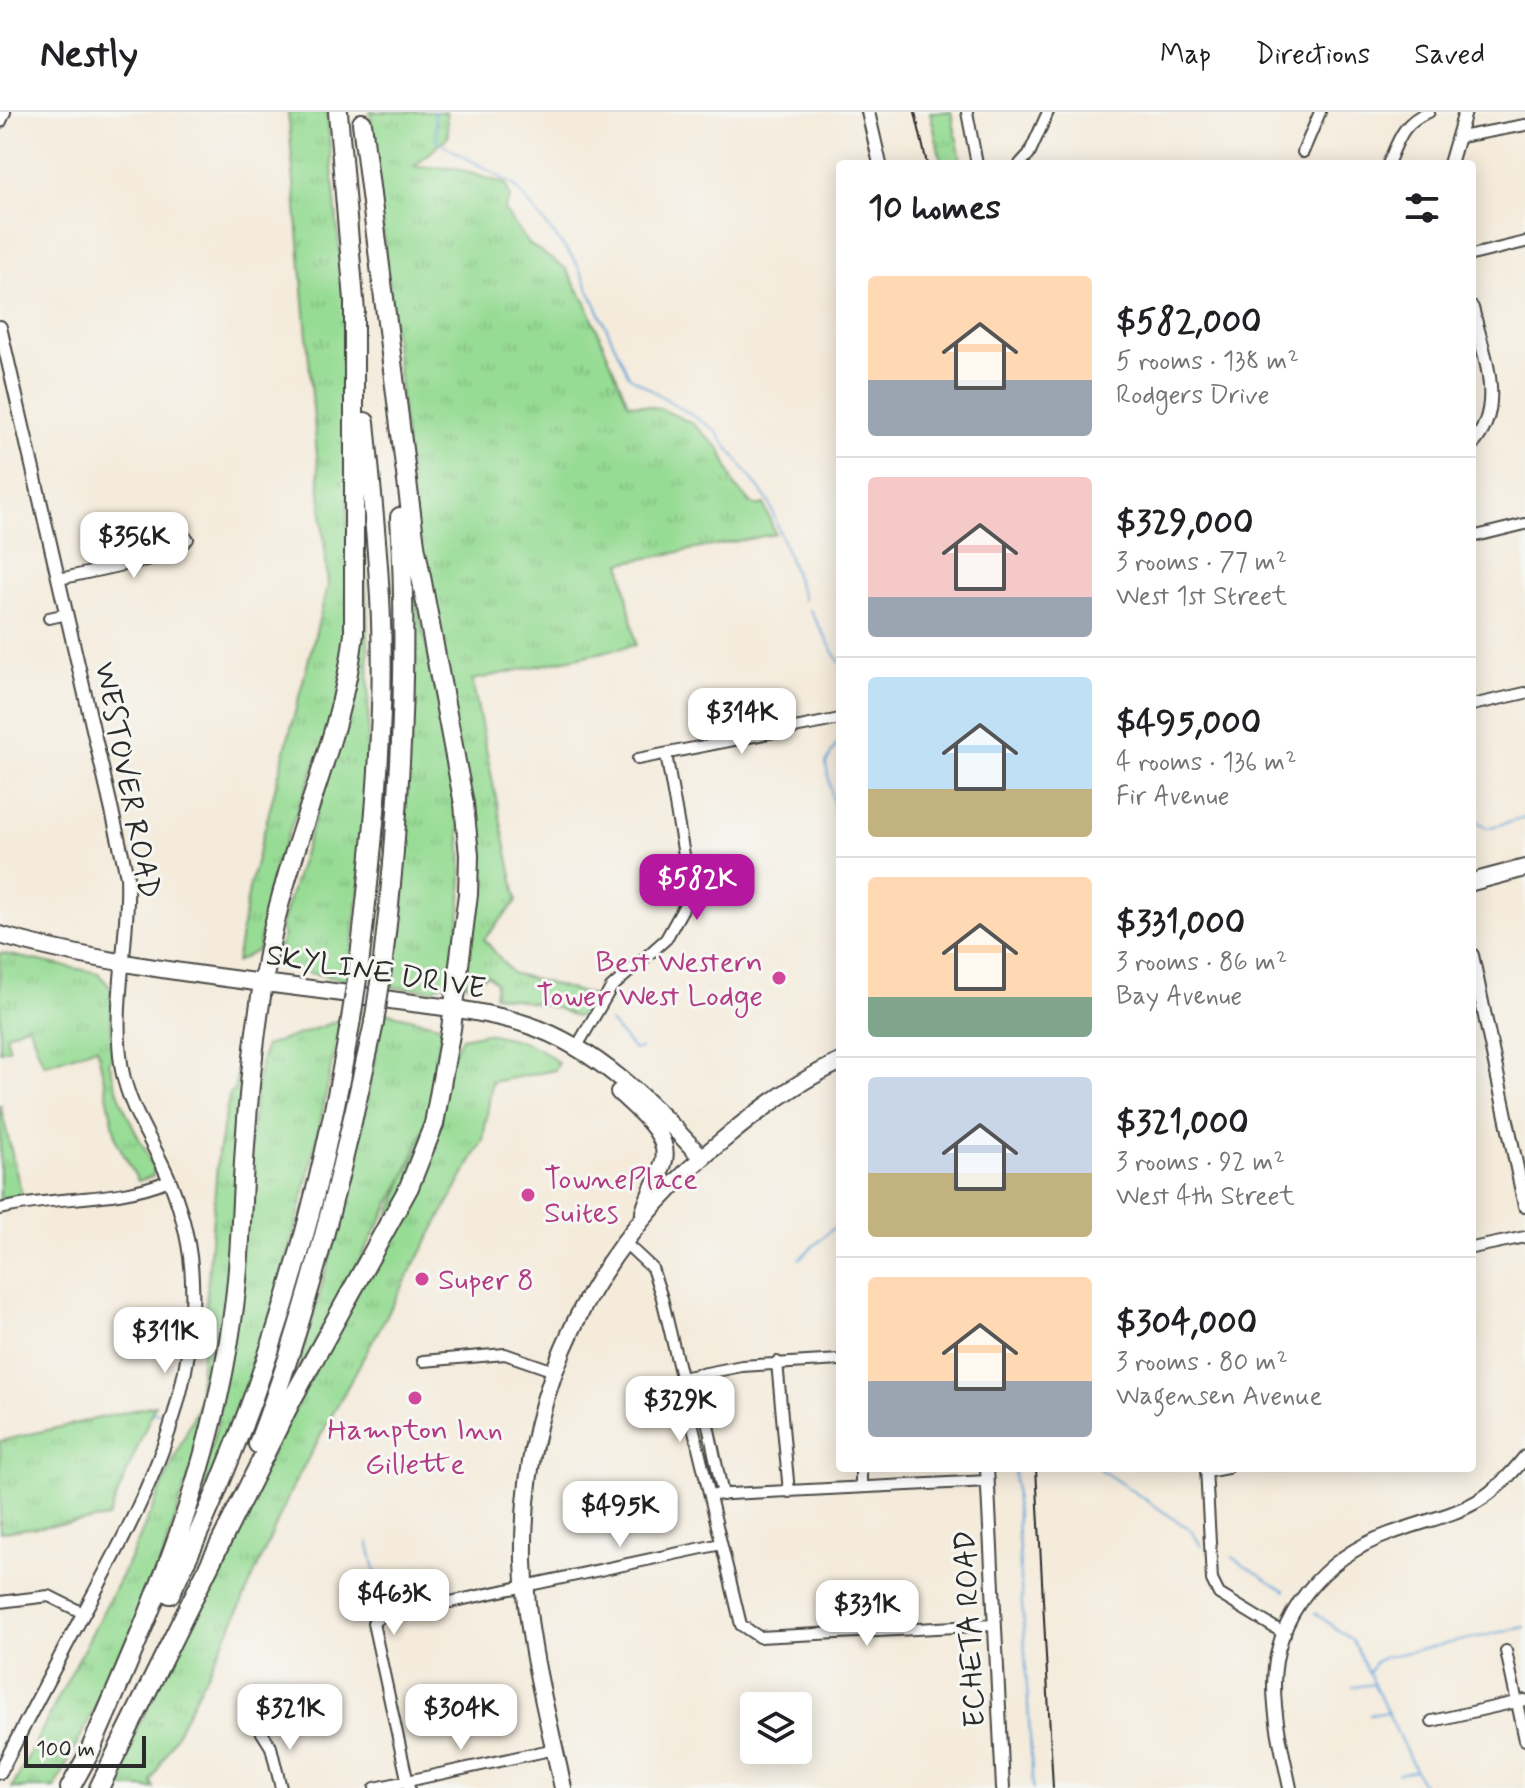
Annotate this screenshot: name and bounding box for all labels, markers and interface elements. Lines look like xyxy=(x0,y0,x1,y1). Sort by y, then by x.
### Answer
text: Nestly xyxy=(40,31,138,80)
text: Map xyxy=(1160,37,1211,74)
text: Directions xyxy=(1255,37,1370,74)
text: Saved xyxy=(1414,37,1485,74)
text: 10 homes xyxy=(868,186,1001,231)
icon: filters xyxy=(1400,186,1444,230)
text: $582,000 xyxy=(1116,300,1262,345)
icon: home xyxy=(932,308,1028,404)
text: 5 rooms · 138 m² xyxy=(1116,345,1299,379)
text: Rodgers Drive xyxy=(1116,379,1269,413)
text: $329,000 xyxy=(1116,501,1253,546)
icon: home xyxy=(932,509,1028,605)
pin: $356K xyxy=(78,512,190,580)
text: $356K xyxy=(98,521,170,555)
text: 3 rooms · 77 m² xyxy=(1116,546,1287,580)
text: West 1st Street xyxy=(1116,580,1287,614)
street label: WESTOVER ROAD xyxy=(84,659,169,902)
pin: $314K xyxy=(686,688,798,756)
text: $314K xyxy=(706,697,778,731)
text: $495,000 xyxy=(1116,701,1261,746)
icon: home xyxy=(932,709,1028,805)
text: 4 rooms · 136 m² xyxy=(1116,746,1296,780)
text: Fir Avenue xyxy=(1116,780,1229,814)
pin: $582K xyxy=(641,854,753,922)
text: $582K xyxy=(658,863,737,897)
text: $331,000 xyxy=(1116,901,1245,946)
icon: home xyxy=(932,909,1028,1005)
street label: SKYLINE DRIVE xyxy=(263,936,488,1009)
place label: Best Western Tower West Lodge xyxy=(536,943,763,1018)
text: 3 rooms · 86 m² xyxy=(1116,946,1287,980)
marker: Best Western Tower West Lodge xyxy=(770,969,788,987)
text: Bay Avenue xyxy=(1116,980,1242,1014)
text: $321,000 xyxy=(1116,1101,1249,1146)
icon: home xyxy=(932,1109,1028,1205)
text: 3 rooms · 92 m² xyxy=(1116,1146,1285,1180)
place label: TownePlace Suites xyxy=(544,1160,698,1233)
text: West 4th Street xyxy=(1116,1180,1295,1214)
marker: TownePlace Suites xyxy=(519,1186,537,1204)
place label: Super 8 xyxy=(438,1261,534,1300)
marker: Super 8 xyxy=(413,1270,431,1288)
text: $304,000 xyxy=(1116,1301,1257,1346)
pin: $311K xyxy=(109,1307,221,1375)
icon: home xyxy=(932,1309,1028,1405)
text: $311K xyxy=(132,1316,198,1350)
text: 3 rooms · 80 m² xyxy=(1116,1346,1288,1380)
pin: $329K xyxy=(624,1376,736,1444)
text: Wagensen Avenue xyxy=(1116,1380,1322,1414)
text: $329K xyxy=(644,1385,716,1419)
marker: Hampton Inn Gillette xyxy=(406,1389,424,1407)
place label: Hampton Inn Gillette xyxy=(327,1411,503,1484)
pin: $495K xyxy=(564,1481,676,1549)
text: $495K xyxy=(581,1490,659,1524)
street label: ECHETA ROAD xyxy=(946,1529,995,1729)
pin: $463K xyxy=(338,1569,450,1637)
text: $463K xyxy=(357,1578,431,1612)
pin: $331K xyxy=(811,1580,923,1648)
text: $331K xyxy=(834,1589,900,1623)
pin: $321K xyxy=(234,1684,346,1752)
pin: $304K xyxy=(405,1684,517,1752)
map controls xyxy=(740,1692,812,1764)
button: layers xyxy=(740,1692,812,1764)
text: $321K xyxy=(255,1693,325,1727)
text: $304K xyxy=(423,1693,499,1727)
scale bar xyxy=(24,1732,146,1768)
text: 100 m xyxy=(36,1736,95,1764)

